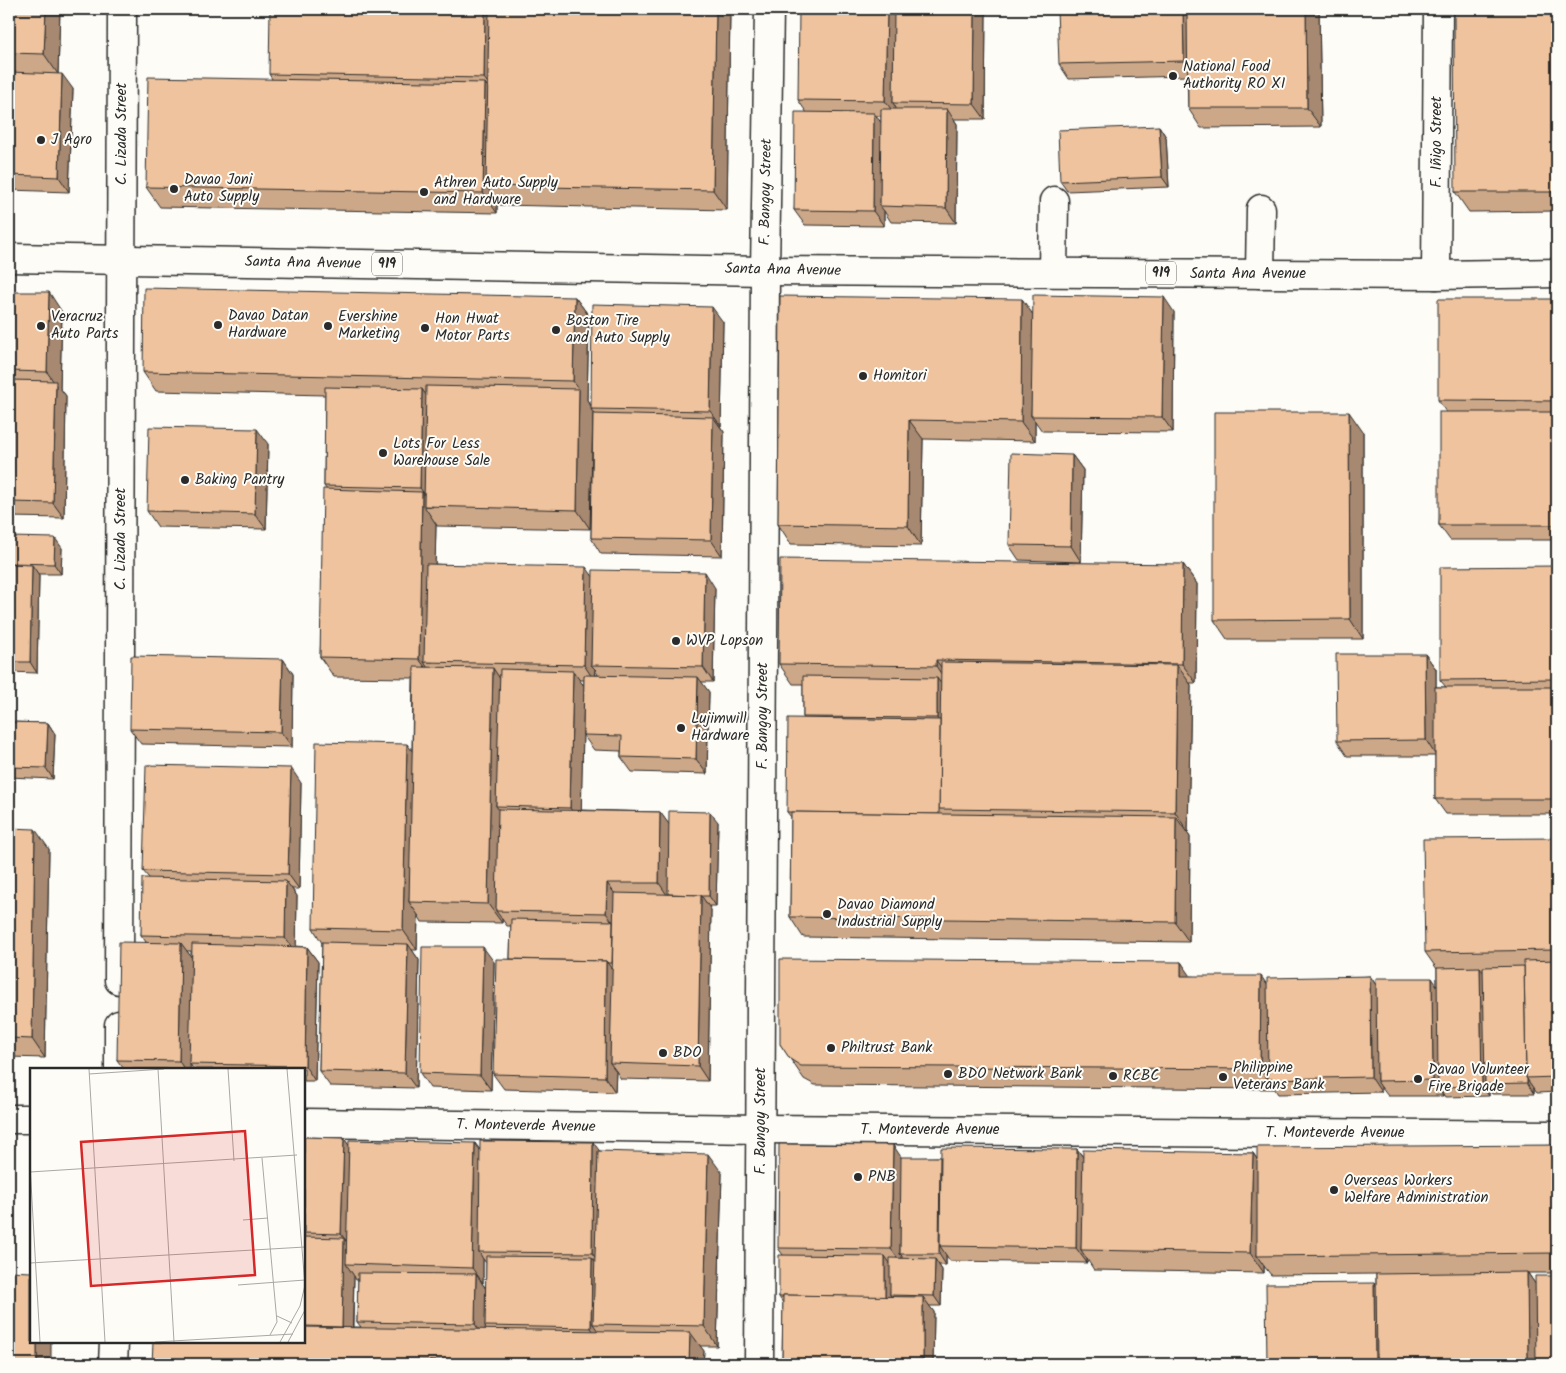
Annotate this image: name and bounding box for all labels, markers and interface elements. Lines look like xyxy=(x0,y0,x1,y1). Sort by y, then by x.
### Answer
place label: National Food Authority RO XI xyxy=(1183,55,1286,96)
marker: National Food Authority RO XI xyxy=(1167,70,1179,82)
street label: C. Lizada Street xyxy=(110,83,134,185)
street label: F. Iñigo Street xyxy=(1425,96,1449,188)
place label: J Agro xyxy=(51,128,92,152)
marker: J Agro xyxy=(35,134,47,146)
street label: F. Bangoy Street xyxy=(753,138,779,246)
place label: Davao Joni Auto Supply xyxy=(184,168,260,209)
place label: Athren Auto Supply and Hardware xyxy=(434,171,559,212)
marker: Davao Joni Auto Supply xyxy=(168,183,180,195)
marker: Athren Auto Supply and Hardware xyxy=(418,186,430,198)
street label: Santa Ana Avenue xyxy=(245,250,362,276)
road number: 919 xyxy=(372,252,402,276)
street label: Santa Ana Avenue xyxy=(725,257,842,283)
road number: 919 xyxy=(1146,262,1176,284)
street label: Santa Ana Avenue xyxy=(1190,262,1306,286)
place label: Davao Datan Hardware xyxy=(228,304,308,345)
place label: Veracruz Auto Parts xyxy=(51,305,119,346)
place label: Evershine Marketing xyxy=(338,305,400,346)
place label: Hon Hwat Motor Parts xyxy=(435,307,510,348)
place label: Boston Tire and Auto Supply xyxy=(566,309,671,350)
marker: Davao Datan Hardware xyxy=(212,319,224,331)
marker: Veracruz Auto Parts xyxy=(35,320,47,332)
marker: Evershine Marketing xyxy=(322,320,334,332)
marker: Hon Hwat Motor Parts xyxy=(419,322,431,334)
marker: Boston Tire and Auto Supply xyxy=(550,324,562,336)
place label: Homitori xyxy=(873,364,928,388)
marker: Homitori xyxy=(857,370,869,382)
place label: Lots For Less Warehouse Sale xyxy=(393,432,490,473)
marker: Lots For Less Warehouse Sale xyxy=(377,447,389,459)
place label: Baking Pantry xyxy=(195,468,285,492)
marker: Baking Pantry xyxy=(179,474,191,486)
street label: C. Lizada Street xyxy=(109,488,133,590)
place label: WVP Lopson xyxy=(686,629,763,653)
marker: WVP Lopson xyxy=(670,635,682,647)
street label: F. Bangoy Street xyxy=(751,662,775,770)
place label: Lujimwill Hardware xyxy=(691,707,750,748)
marker: Lujimwill Hardware xyxy=(675,722,687,734)
place label: Davao Diamond Industrial Supply xyxy=(837,893,943,934)
marker: Davao Diamond Industrial Supply xyxy=(821,908,833,920)
place label: Philtrust Bank xyxy=(841,1036,933,1060)
place label: BDO xyxy=(673,1041,701,1065)
marker: Philtrust Bank xyxy=(825,1042,837,1054)
marker: BDO xyxy=(657,1047,669,1059)
place label: Philippine Veterans Bank xyxy=(1233,1056,1325,1097)
place label: Davao Volunteer Fire Brigade xyxy=(1428,1058,1530,1099)
place label: BDO Network Bank xyxy=(958,1062,1083,1086)
place label: RCBC xyxy=(1123,1064,1159,1088)
street label: F. Bangoy Street xyxy=(749,1067,773,1175)
inset map xyxy=(30,1068,305,1343)
marker: BDO Network Bank xyxy=(942,1068,954,1080)
marker: RCBC xyxy=(1107,1070,1119,1082)
marker: Philippine Veterans Bank xyxy=(1217,1071,1229,1083)
marker: Davao Volunteer Fire Brigade xyxy=(1412,1073,1424,1085)
street label: T. Monteverde Avenue xyxy=(456,1113,596,1139)
street label: T. Monteverde Avenue xyxy=(860,1118,1000,1142)
street label: T. Monteverde Avenue xyxy=(1265,1121,1405,1145)
place label: PNB xyxy=(868,1165,896,1189)
place label: Overseas Workers Welfare Administration xyxy=(1344,1169,1489,1210)
marker: PNB xyxy=(852,1171,864,1183)
marker: Overseas Workers Welfare Administration xyxy=(1328,1184,1340,1196)

